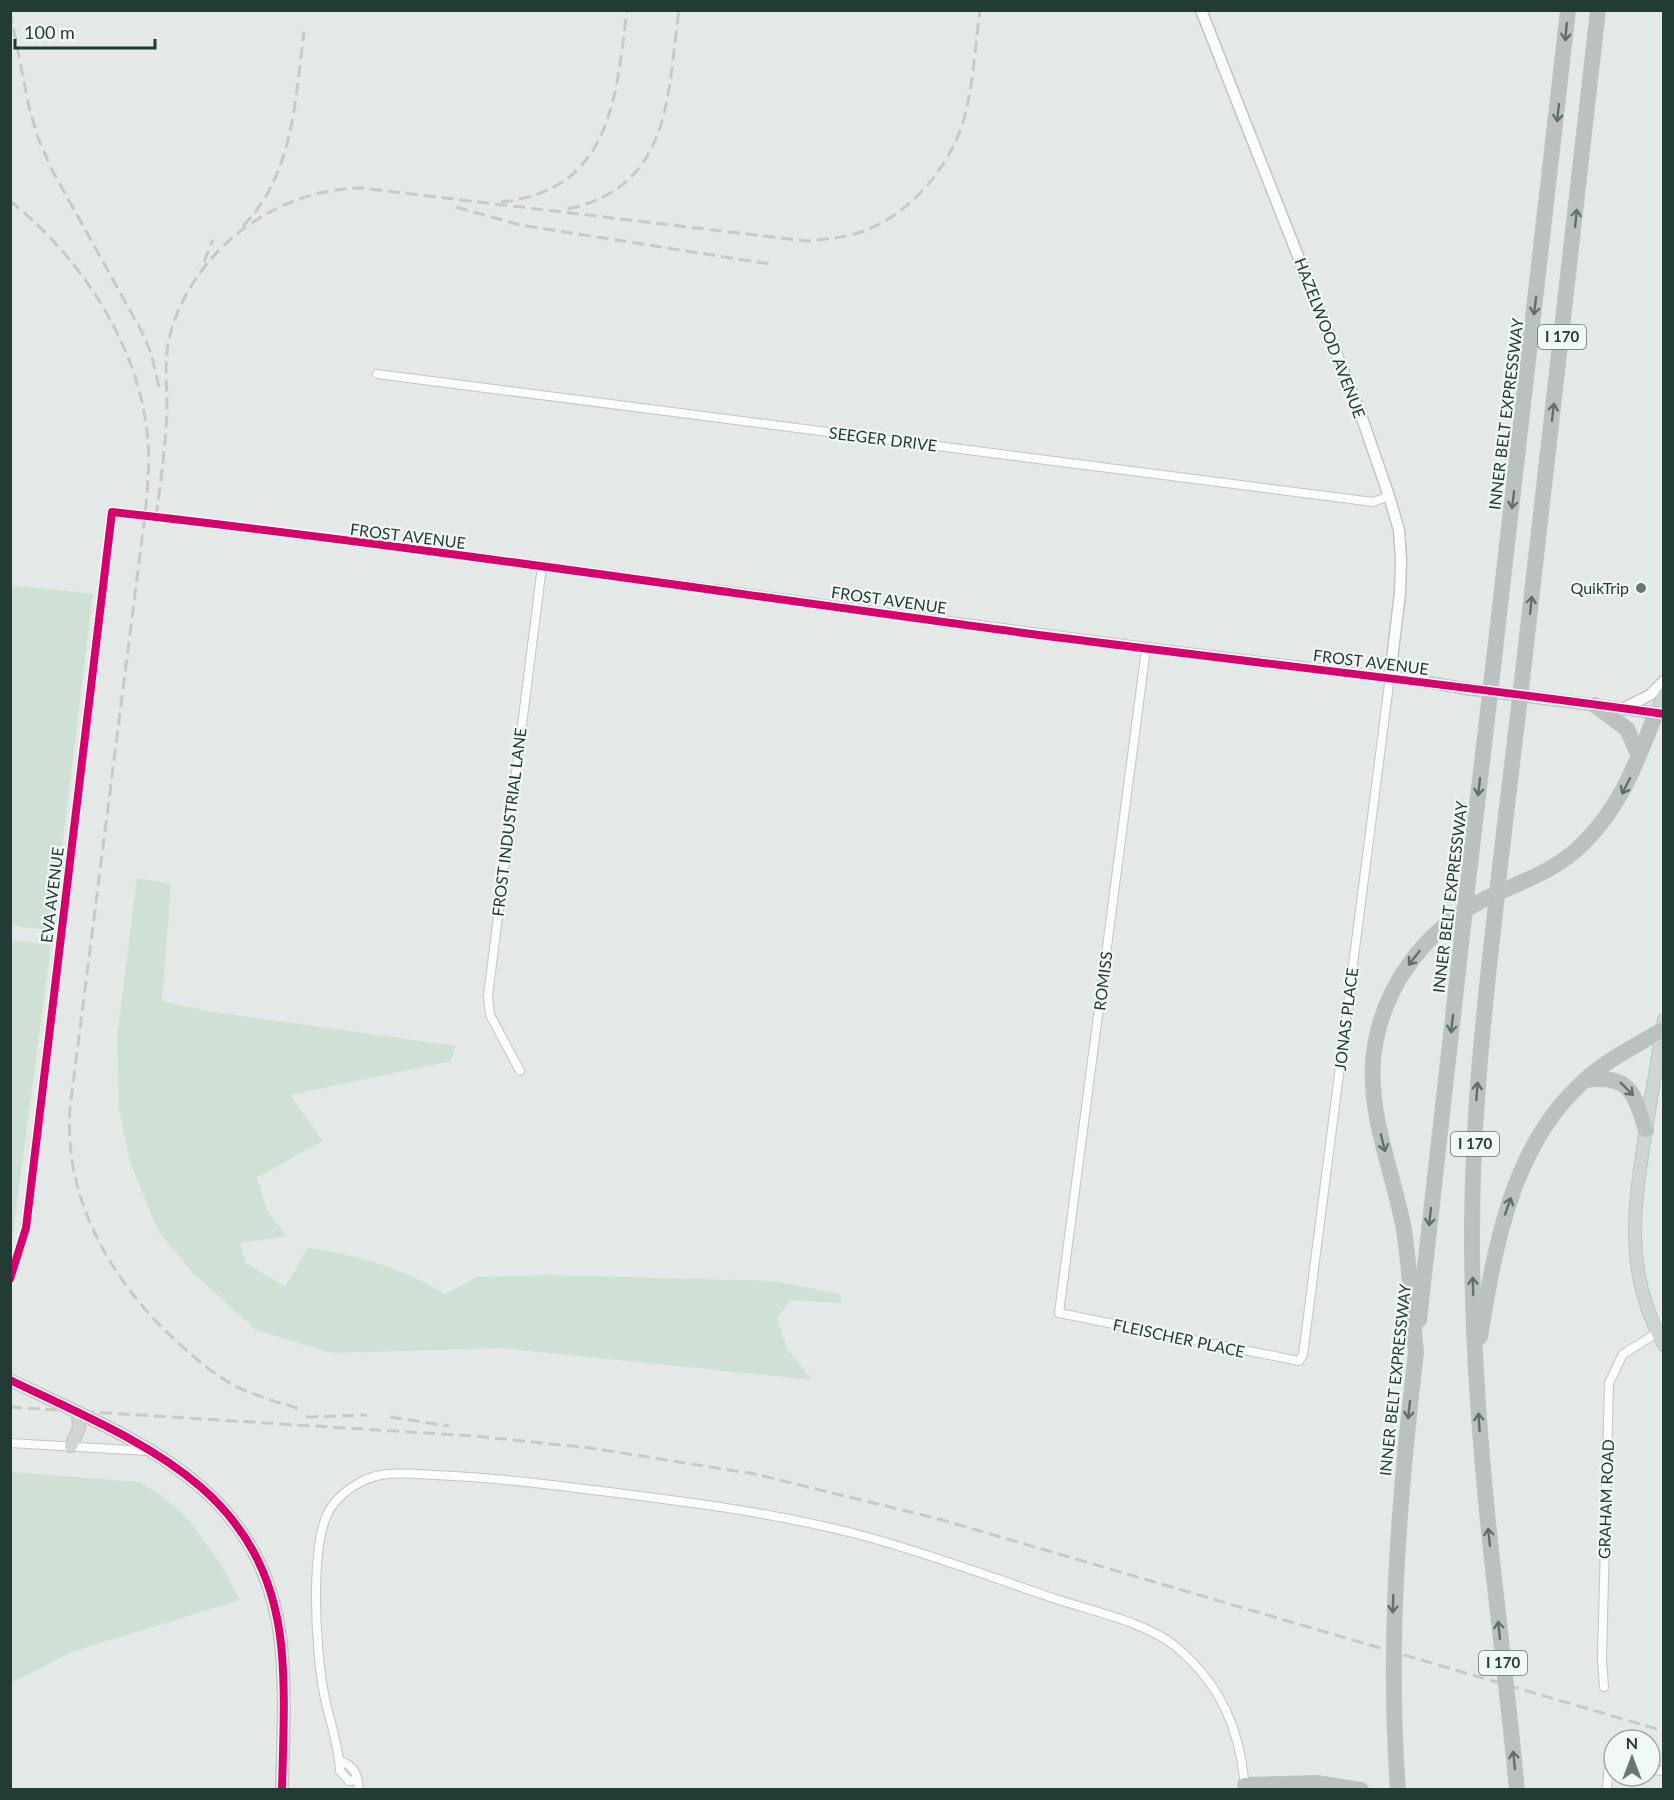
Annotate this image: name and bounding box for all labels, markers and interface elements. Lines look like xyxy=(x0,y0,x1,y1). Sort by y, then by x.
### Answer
scale bar xyxy=(15,12,154,50)
text: 100 m xyxy=(24,21,75,43)
one-way arrow xyxy=(1560,22,1571,42)
one-way arrow xyxy=(1552,102,1563,122)
one-way arrow xyxy=(1571,209,1582,228)
street label: HAZELWOOD AVENUE xyxy=(1291,255,1370,421)
one-way arrow xyxy=(1529,296,1540,316)
street label: INNER BELT EXPRESSWAY xyxy=(1484,317,1527,511)
road number: I 170 xyxy=(1538,325,1586,349)
one-way arrow xyxy=(1548,402,1559,422)
street label: SEEGER DRIVE xyxy=(828,422,938,455)
one-way arrow xyxy=(1507,490,1518,509)
street label: FROST AVENUE xyxy=(349,519,467,552)
place label: QuikTrip xyxy=(1571,578,1629,597)
marker: QuikTrip xyxy=(1634,581,1648,595)
street label: FROST AVENUE xyxy=(830,582,948,617)
one-way arrow xyxy=(1526,596,1537,616)
street label: FROST AVENUE xyxy=(1312,645,1430,678)
street label: FROST INDUSTRIAL LANE xyxy=(487,727,530,917)
one-way arrow xyxy=(1474,776,1485,796)
one-way arrow xyxy=(1620,776,1631,794)
street label: INNER BELT EXPRESSWAY xyxy=(1428,800,1471,994)
street label: EVA AVENUE xyxy=(36,846,67,944)
street label: ROMISS xyxy=(1089,950,1116,1012)
one-way arrow xyxy=(1407,950,1420,966)
street label: JONAS PLACE xyxy=(1330,966,1361,1072)
one-way arrow xyxy=(1446,1013,1457,1033)
one-way arrow xyxy=(1472,1082,1483,1102)
one-way arrow xyxy=(1619,1082,1634,1096)
road number: I 170 xyxy=(1451,1132,1499,1156)
one-way arrow xyxy=(1377,1133,1389,1152)
one-way arrow xyxy=(1504,1197,1515,1216)
one-way arrow xyxy=(1424,1207,1435,1227)
one-way arrow xyxy=(1467,1277,1478,1297)
street label: INNER BELT EXPRESSWAY xyxy=(1375,1283,1414,1477)
street label: FLEISCHER PLACE xyxy=(1111,1314,1247,1361)
one-way arrow xyxy=(1403,1400,1414,1419)
one-way arrow xyxy=(1473,1413,1484,1433)
street label: GRAHAM ROAD xyxy=(1594,1439,1617,1559)
one-way arrow xyxy=(1483,1528,1494,1548)
one-way arrow xyxy=(1387,1594,1398,1614)
one-way arrow xyxy=(1494,1621,1505,1641)
road number: I 170 xyxy=(1479,1651,1527,1675)
north arrow xyxy=(1602,1728,1662,1788)
text: N xyxy=(1626,1733,1638,1752)
one-way arrow xyxy=(1508,1750,1519,1770)

